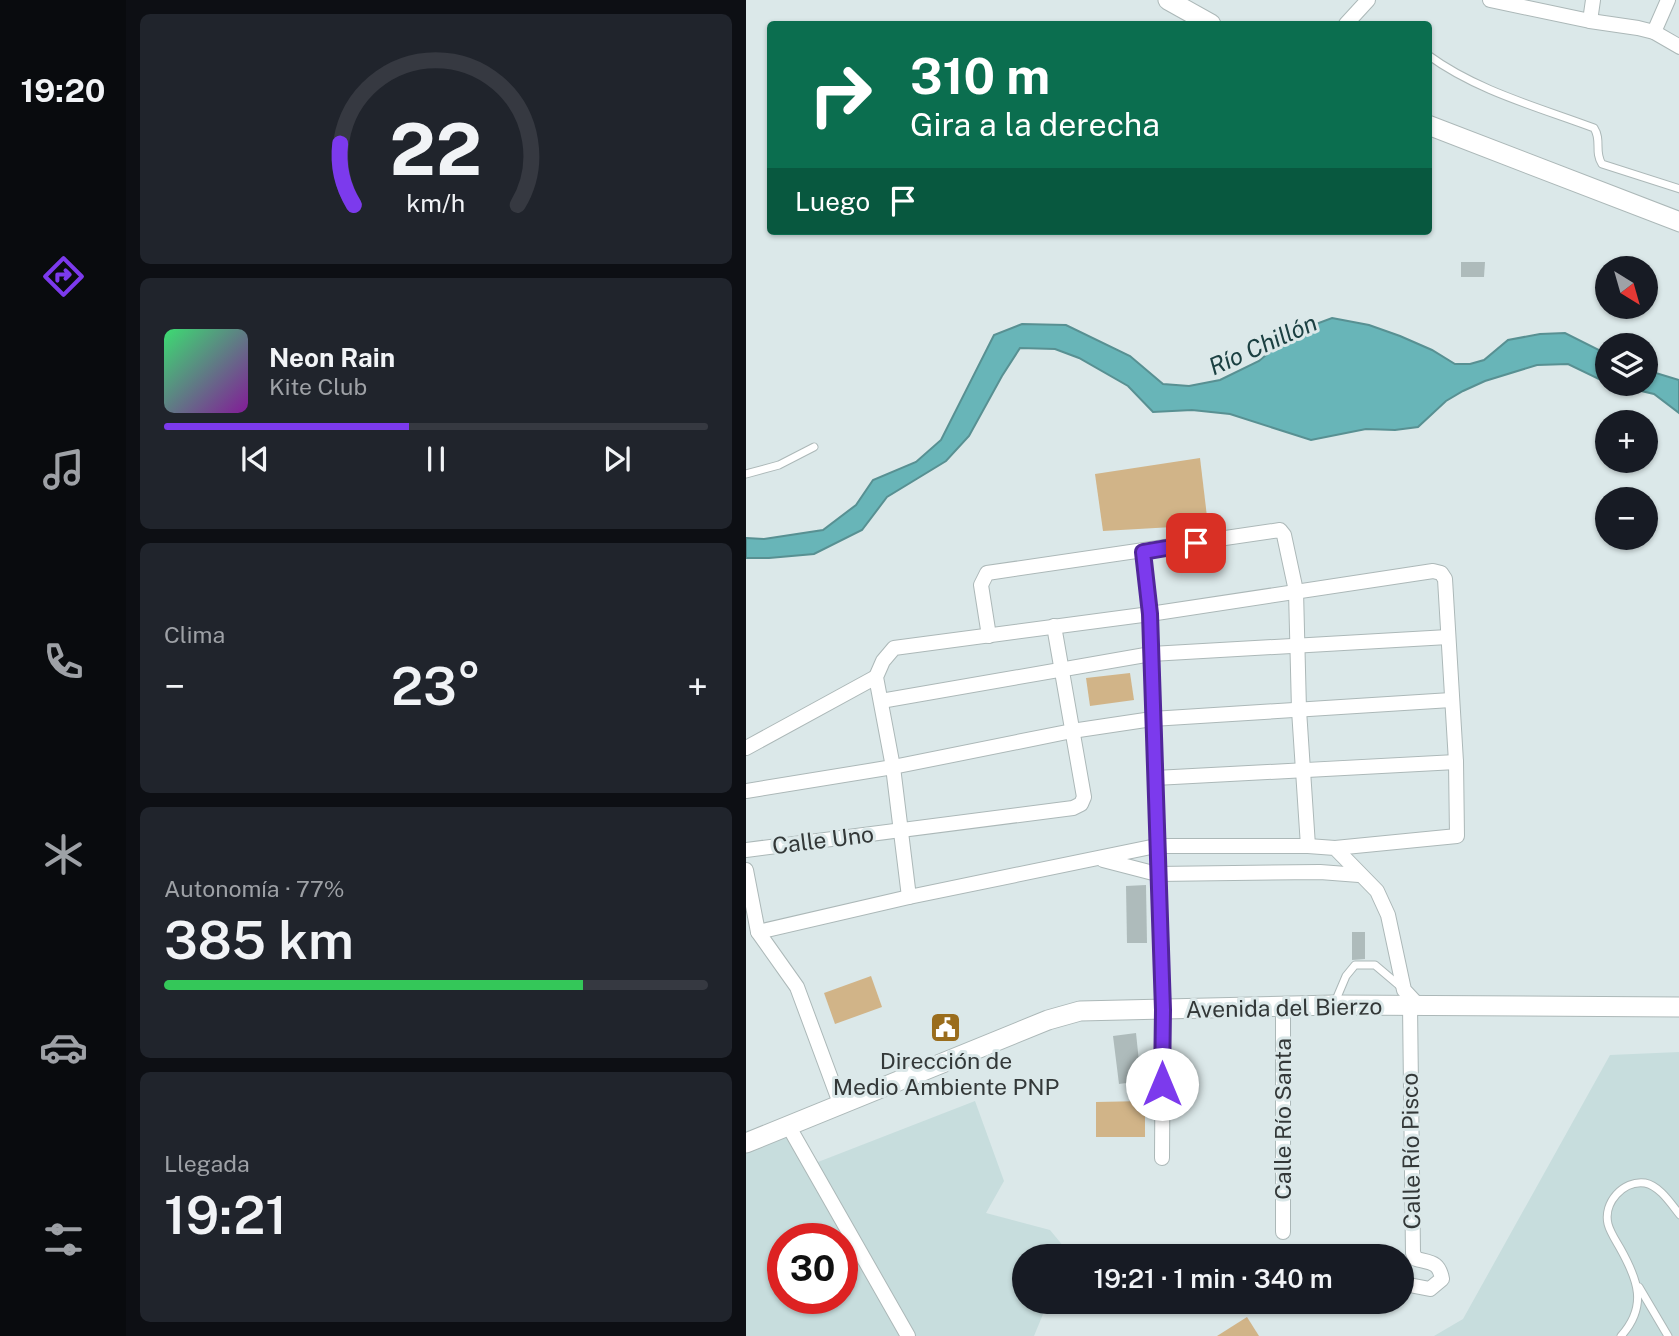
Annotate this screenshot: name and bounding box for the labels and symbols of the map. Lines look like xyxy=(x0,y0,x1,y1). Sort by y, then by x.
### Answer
north arrow xyxy=(1595,256,1658,318)
water label: Río Chillón xyxy=(1204,308,1321,380)
pin xyxy=(1166,513,1226,573)
street label: Calle Uno xyxy=(771,820,875,859)
street label: Avenida del Bierzo xyxy=(1185,992,1383,1023)
public building icon: Dirección de Medio Ambiente PNP xyxy=(929,1010,963,1044)
street label: Calle Río Santa xyxy=(1269,1038,1296,1200)
place label: Dirección de Medio Ambiente PNP xyxy=(833,1047,1059,1100)
position arrow xyxy=(1125,1047,1199,1121)
street label: Calle Río Pisco xyxy=(1396,1072,1425,1230)
speed limit sign: 30 xyxy=(767,1223,858,1314)

